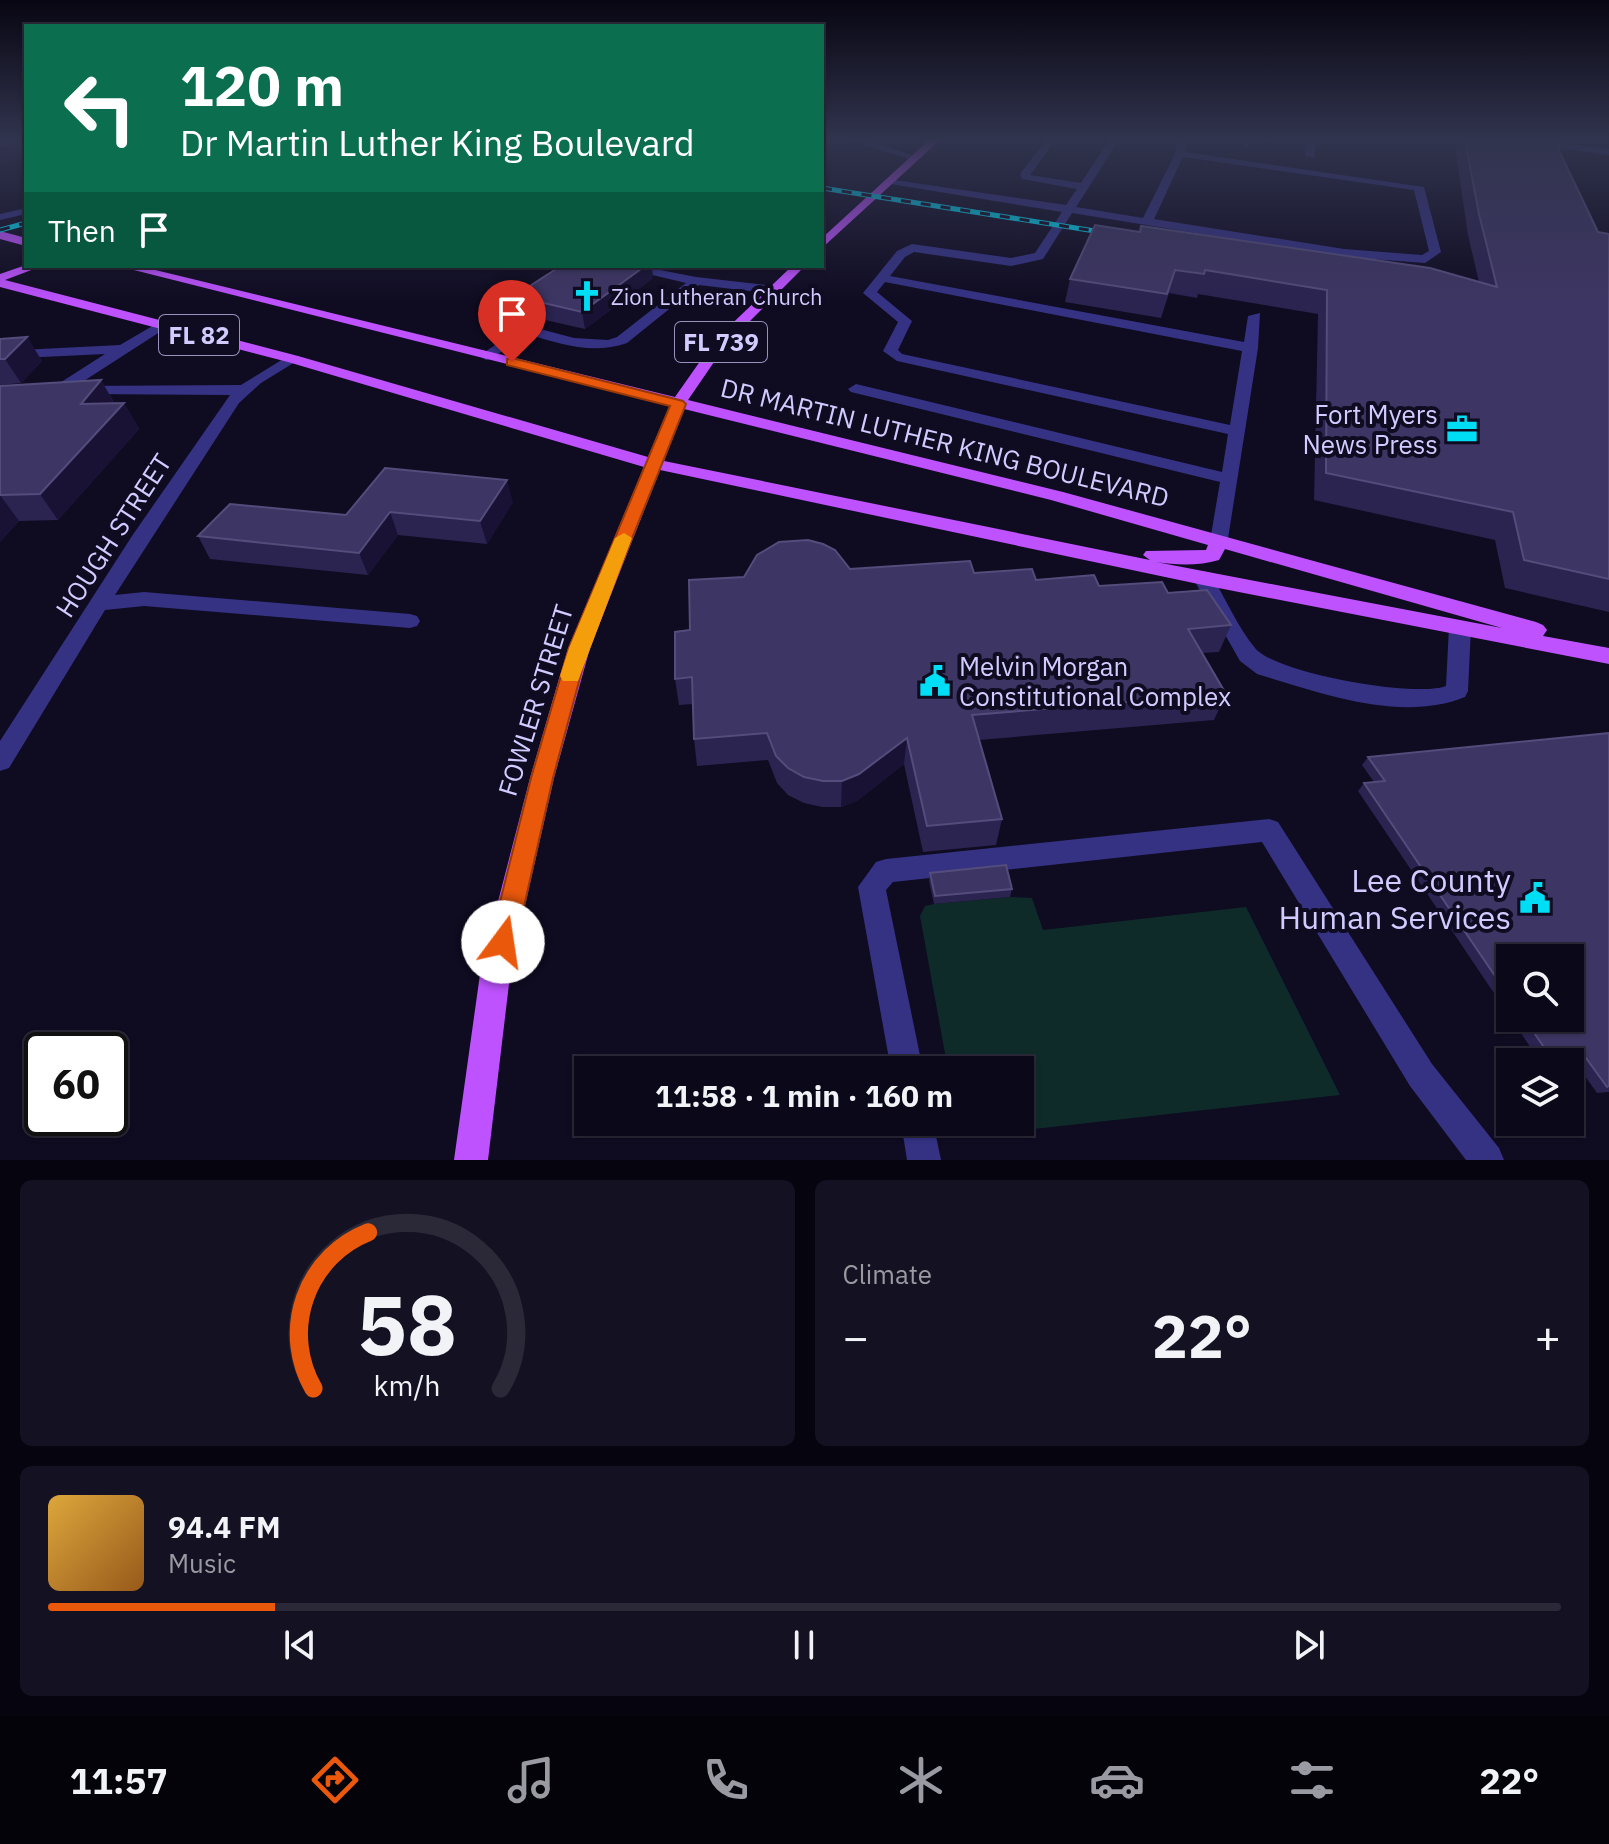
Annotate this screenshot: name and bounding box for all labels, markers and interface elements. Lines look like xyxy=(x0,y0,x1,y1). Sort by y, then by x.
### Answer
text: 120 m xyxy=(180,49,344,121)
icon: left xyxy=(48,56,152,160)
text: Dr Martin Luther King Boulevard xyxy=(180,119,695,166)
icon: arrive xyxy=(132,208,176,252)
text: Then xyxy=(48,211,116,250)
church icon: Zion Lutheran Church xyxy=(570,279,604,313)
pin xyxy=(478,280,546,362)
place label: Zion Lutheran Church xyxy=(611,282,822,311)
icon: arrive xyxy=(490,292,534,336)
road number: FL 82 xyxy=(159,315,239,355)
road number: FL 739 xyxy=(675,322,767,362)
street label: DR MARTIN LUTHER KING BOULEVARD xyxy=(717,370,1173,514)
place label: Fort Myers News Press xyxy=(1302,397,1438,461)
office icon: Fort Myers News Press xyxy=(1445,412,1479,446)
street label: HOUGH STREET xyxy=(47,447,179,623)
street label: FOWLER STREET xyxy=(490,600,580,800)
place label: Melvin Morgan Constitutional Complex xyxy=(959,649,1231,713)
public building icon: Melvin Morgan Constitutional Complex xyxy=(918,664,952,698)
place label: Lee County Human Services xyxy=(1278,859,1511,938)
public building icon: Lee County Human Services xyxy=(1518,881,1552,915)
position arrow xyxy=(461,900,545,984)
map controls xyxy=(1496,944,1584,1136)
button: search xyxy=(1496,944,1584,1032)
speed limit sign: 60 xyxy=(24,1032,128,1136)
button: layers xyxy=(1496,1048,1584,1136)
text: 11:58 · 1 min · 160 m xyxy=(655,1076,953,1115)
text: Climate xyxy=(843,1257,932,1291)
text: 58 xyxy=(357,1270,457,1378)
text: 22° xyxy=(1152,1296,1252,1375)
text: − xyxy=(843,1308,869,1365)
text: + xyxy=(1535,1308,1561,1365)
text: km/h xyxy=(374,1367,441,1404)
text: 94.4 FM xyxy=(168,1507,281,1546)
text: Music xyxy=(168,1546,236,1580)
icon: previous xyxy=(278,1623,322,1667)
icon: pause xyxy=(782,1623,826,1667)
icon: next xyxy=(1287,1623,1331,1667)
icon: directions xyxy=(307,1752,363,1808)
icon: music xyxy=(503,1752,559,1808)
icon: phone xyxy=(698,1752,754,1808)
icon: climate xyxy=(893,1752,949,1808)
icon: car xyxy=(1089,1752,1145,1808)
icon: filters xyxy=(1284,1752,1340,1808)
text: 11:57 xyxy=(70,1757,168,1804)
text: 22° xyxy=(1479,1757,1539,1804)

